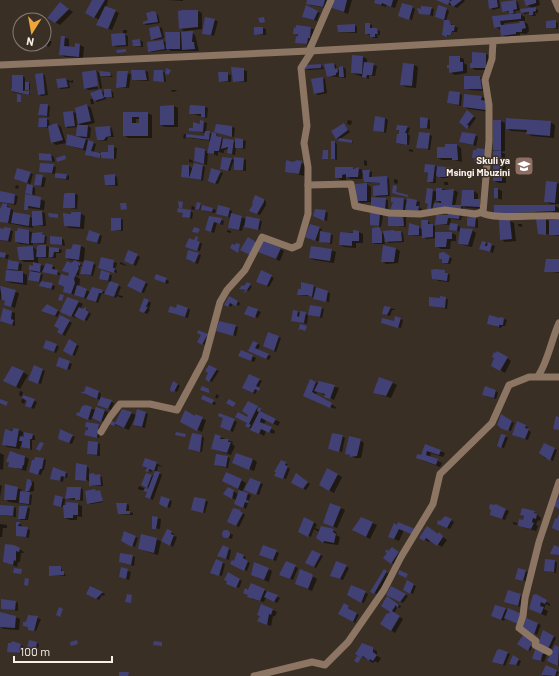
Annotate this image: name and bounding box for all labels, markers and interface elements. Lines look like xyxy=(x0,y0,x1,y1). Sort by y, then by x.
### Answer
north arrow xyxy=(12,12,52,52)
text: N xyxy=(25,35,35,49)
place label: Skuli ya Msingi Mbuzini xyxy=(446,154,510,178)
school or university icon: Skuli ya Msingi Mbuzini xyxy=(513,155,535,177)
scale bar xyxy=(14,638,112,664)
text: 100 m xyxy=(20,644,50,658)

